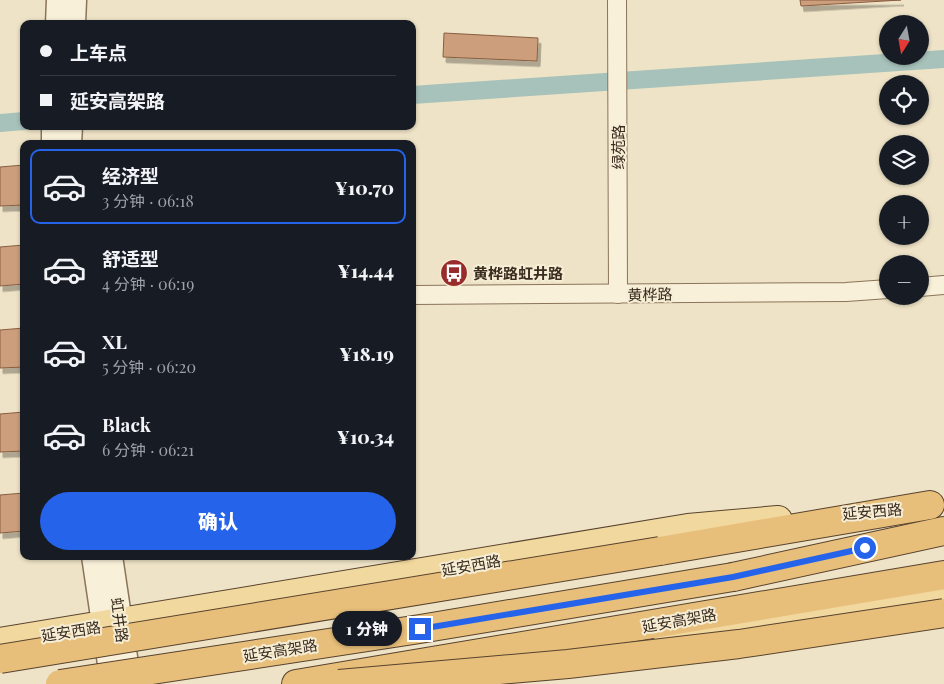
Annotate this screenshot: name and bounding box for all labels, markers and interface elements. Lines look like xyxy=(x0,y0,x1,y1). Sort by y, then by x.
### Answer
north arrow xyxy=(879,15,929,65)
map controls xyxy=(879,15,929,305)
text: 上车点 xyxy=(70,39,127,65)
button: locate xyxy=(879,75,929,125)
text: 延安高架路 xyxy=(70,87,165,113)
street label: 绿苑路 xyxy=(608,124,628,170)
button: layers xyxy=(879,135,929,185)
text: 经济型 xyxy=(102,162,159,188)
icon: car xyxy=(42,164,87,209)
text: ¥10.70 xyxy=(335,174,394,200)
text: 3 分钟 · 06:18 xyxy=(102,190,194,211)
button: + xyxy=(879,195,929,245)
text: 舒适型 xyxy=(102,245,159,271)
icon: car xyxy=(42,247,87,292)
button: − xyxy=(879,255,929,305)
text: ¥14.44 xyxy=(338,257,394,283)
bus stop icon: 黄桦路虹井路 xyxy=(439,258,469,288)
place label: 黄桦路虹井路 xyxy=(473,263,563,283)
text: 4 分钟 · 06:19 xyxy=(102,273,194,294)
street label: 黄桦路 xyxy=(627,284,673,304)
text: XL xyxy=(102,328,127,354)
icon: car xyxy=(42,330,87,375)
text: ¥18.19 xyxy=(339,340,394,366)
text: 5 分钟 · 06:20 xyxy=(102,356,196,377)
text: Black xyxy=(102,411,151,437)
icon: car xyxy=(42,413,87,458)
text: ¥10.34 xyxy=(337,423,394,449)
text: 6 分钟 · 06:21 xyxy=(102,439,194,460)
button: 确认 xyxy=(40,492,396,550)
street label: 延安西路 xyxy=(841,498,903,524)
route start xyxy=(854,537,876,559)
street label: 延安西路 xyxy=(440,550,502,580)
street label: 虹井路 xyxy=(107,596,133,644)
street label: 延安高架路 xyxy=(640,604,718,636)
callout: 1 分钟 xyxy=(332,612,402,646)
street label: 延安西路 xyxy=(40,616,102,646)
text: 1 分钟 xyxy=(346,618,388,639)
route end xyxy=(409,618,431,640)
street label: 延安高架路 xyxy=(241,634,319,666)

